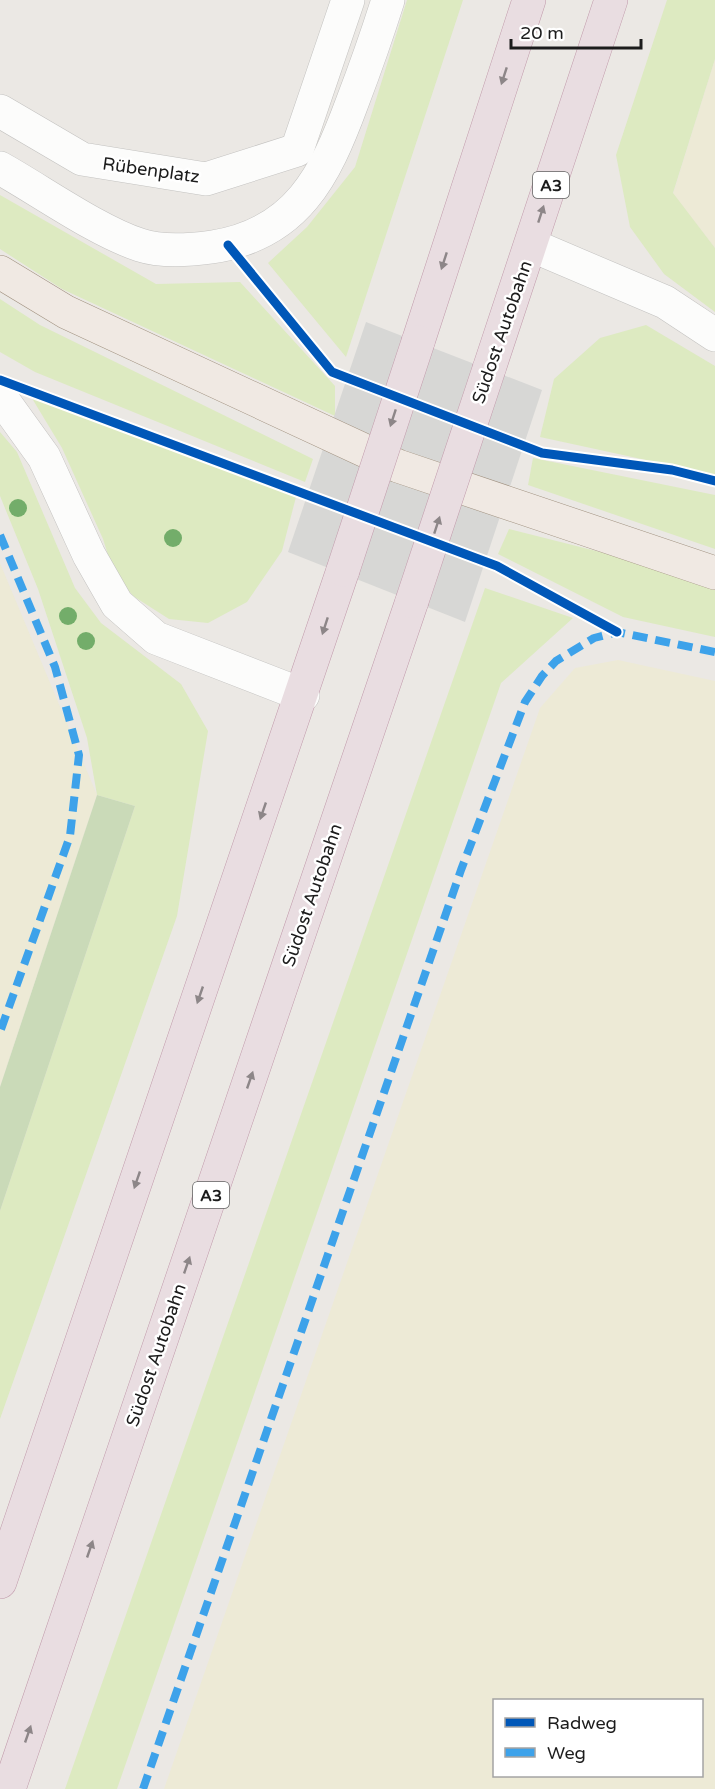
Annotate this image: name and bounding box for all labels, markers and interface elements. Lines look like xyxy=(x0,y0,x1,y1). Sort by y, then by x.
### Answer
scale bar xyxy=(511,12,642,50)
text: 20 m xyxy=(520,22,564,44)
one-way arrow xyxy=(499,67,509,85)
street label: Rübenplatz xyxy=(101,152,201,188)
road number: A3 xyxy=(533,172,569,198)
one-way arrow xyxy=(537,205,546,223)
one-way arrow xyxy=(439,252,448,270)
street label: Südost Autobahn xyxy=(467,258,537,406)
one-way arrow xyxy=(388,409,397,427)
one-way arrow xyxy=(433,516,443,534)
one-way arrow xyxy=(320,617,330,635)
one-way arrow xyxy=(258,802,268,820)
street label: Südost Autobahn xyxy=(277,821,347,969)
one-way arrow xyxy=(195,986,205,1004)
one-way arrow xyxy=(245,1071,255,1089)
one-way arrow xyxy=(132,1171,142,1189)
road number: A3 xyxy=(193,1182,229,1208)
one-way arrow xyxy=(183,1256,192,1274)
street label: Südost Autobahn xyxy=(121,1281,191,1429)
one-way arrow xyxy=(86,1540,96,1558)
legend xyxy=(493,1699,703,1777)
text: Radweg xyxy=(547,1712,617,1734)
one-way arrow xyxy=(23,1725,33,1743)
text: Weg xyxy=(547,1742,586,1764)

